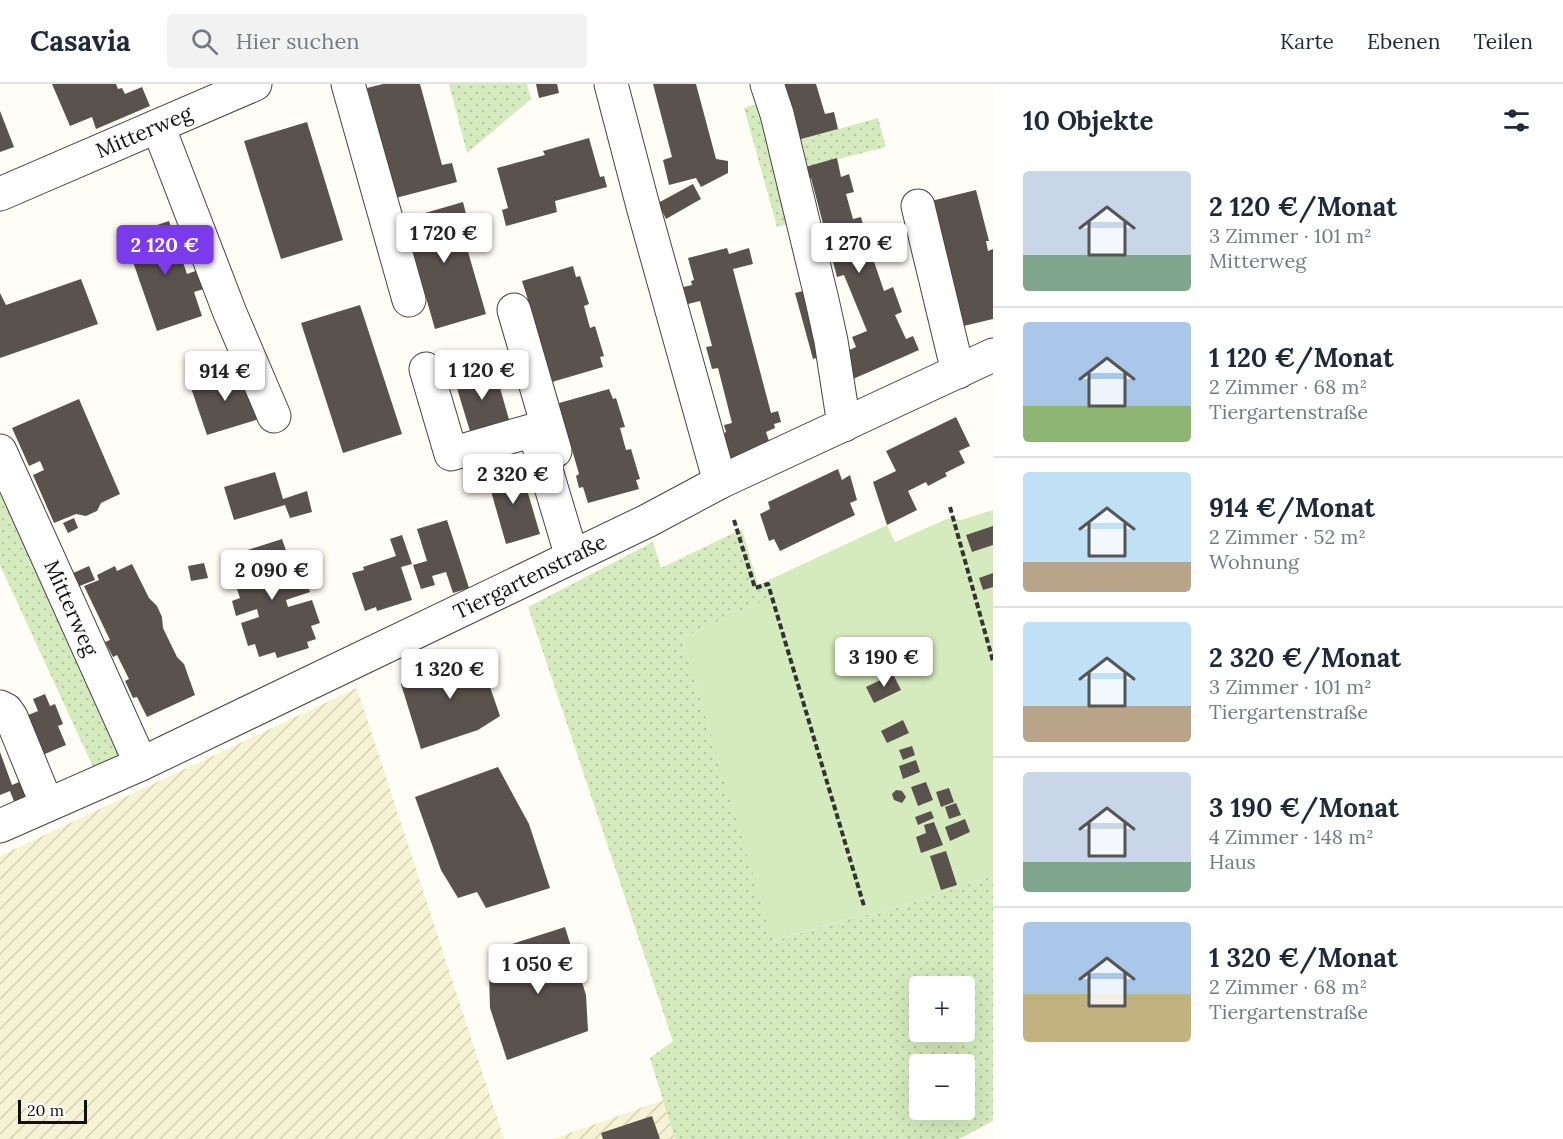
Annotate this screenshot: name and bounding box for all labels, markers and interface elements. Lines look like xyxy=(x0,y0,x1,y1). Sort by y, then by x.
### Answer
search box xyxy=(167,14,587,68)
text: Casavia xyxy=(30,23,131,59)
icon: search xyxy=(188,25,221,58)
text: Hier suchen xyxy=(236,27,360,55)
text: Karte xyxy=(1280,28,1334,55)
text: Ebenen xyxy=(1367,28,1440,55)
text: Teilen xyxy=(1473,28,1533,55)
street label: Mitterweg xyxy=(92,99,196,164)
text: 10 Objekte xyxy=(1023,104,1154,137)
icon: filters xyxy=(1500,104,1533,137)
text: 2 120 €/Monat xyxy=(1209,190,1397,223)
icon: home xyxy=(1071,195,1143,267)
pin: 1 720 € xyxy=(389,213,499,264)
text: 1 720 € xyxy=(410,220,478,245)
pin: 1 270 € xyxy=(804,223,914,274)
text: 3 Zimmer · 101 m² xyxy=(1209,223,1372,248)
pin: 2 120 € xyxy=(110,225,220,276)
text: 1 270 € xyxy=(825,230,893,255)
text: 2 120 € xyxy=(131,232,199,257)
text: Mitterweg xyxy=(1209,248,1306,273)
text: 1 120 €/Monat xyxy=(1209,341,1394,374)
icon: home xyxy=(1071,346,1143,418)
pin: 1 120 € xyxy=(427,350,537,401)
pin: 914 € xyxy=(183,351,267,402)
text: 1 120 € xyxy=(449,357,515,382)
text: 914 € xyxy=(199,358,251,383)
text: 2 Zimmer · 68 m² xyxy=(1209,374,1367,399)
text: Tiergartenstraße xyxy=(1209,399,1368,424)
pin: 2 320 € xyxy=(458,454,568,505)
text: 2 320 € xyxy=(477,461,549,486)
text: 914 €/Monat xyxy=(1209,491,1375,524)
icon: home xyxy=(1071,496,1143,568)
text: 2 Zimmer · 52 m² xyxy=(1209,524,1366,549)
street label: Tiergartenstraße xyxy=(449,528,611,625)
text: Wohnung xyxy=(1209,549,1299,574)
pin: 2 090 € xyxy=(217,550,327,601)
street label: Mitterweg xyxy=(38,556,105,660)
text: 2 090 € xyxy=(235,557,309,582)
pin: 3 190 € xyxy=(829,637,939,688)
text: 2 320 €/Monat xyxy=(1209,641,1401,674)
text: 3 190 € xyxy=(849,644,919,669)
icon: home xyxy=(1071,646,1143,718)
pin: 1 320 € xyxy=(395,649,505,700)
text: 1 320 € xyxy=(415,656,485,681)
text: 3 Zimmer · 101 m² xyxy=(1209,674,1372,699)
text: Tiergartenstraße xyxy=(1209,699,1368,724)
text: 3 190 €/Monat xyxy=(1209,791,1399,824)
icon: home xyxy=(1071,796,1143,868)
text: 4 Zimmer · 148 m² xyxy=(1209,824,1374,849)
text: Haus xyxy=(1209,849,1256,874)
text: 1 320 €/Monat xyxy=(1209,941,1398,974)
pin: 1 050 € xyxy=(483,944,593,995)
icon: home xyxy=(1071,946,1143,1018)
text: 1 050 € xyxy=(502,951,574,976)
text: 2 Zimmer · 68 m² xyxy=(1209,974,1367,999)
map controls xyxy=(909,976,975,1120)
button: + xyxy=(909,976,975,1042)
text: Tiergartenstraße xyxy=(1209,999,1368,1024)
button: − xyxy=(909,1054,975,1120)
scale bar xyxy=(18,1097,87,1124)
text: 20 m xyxy=(27,1100,64,1120)

